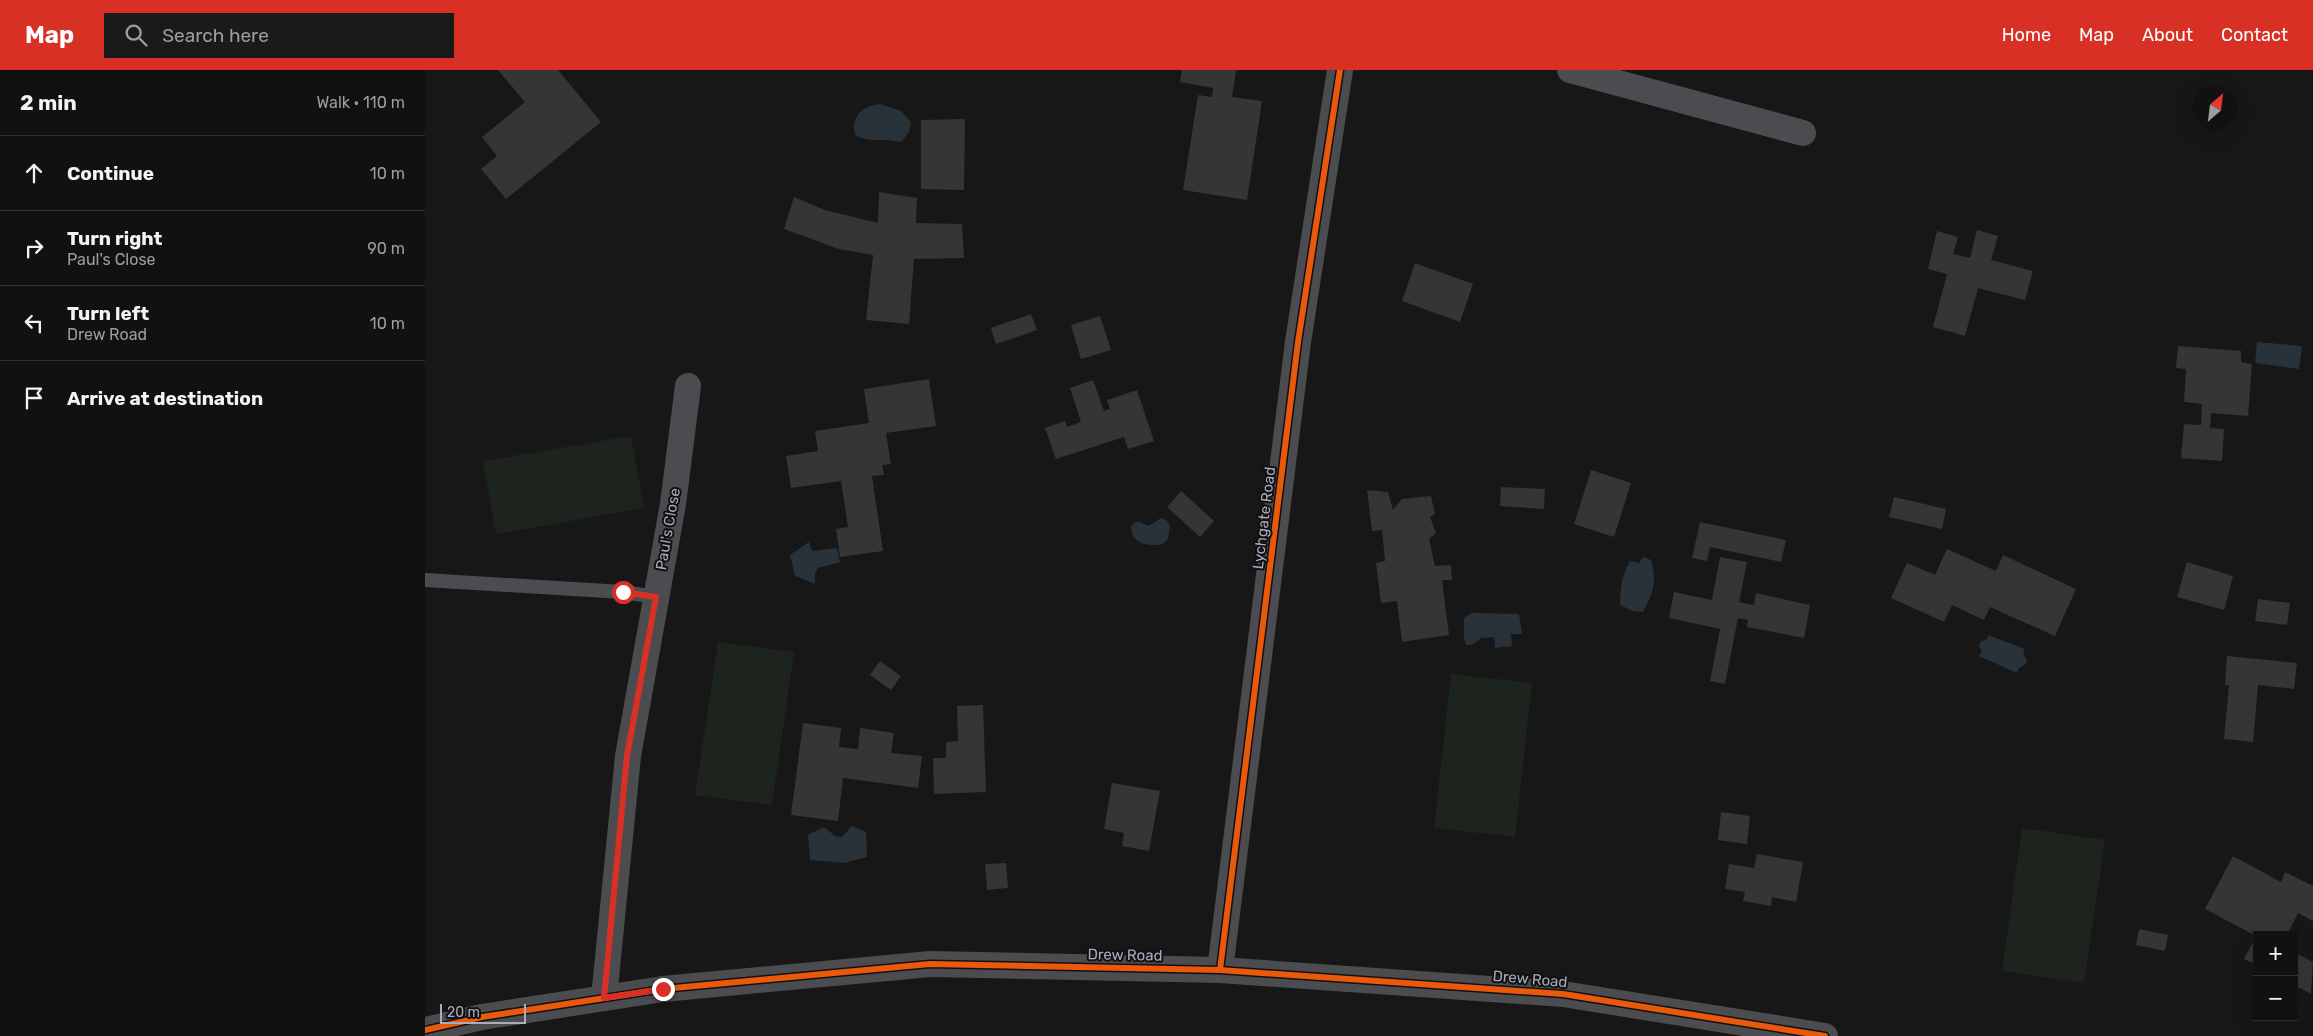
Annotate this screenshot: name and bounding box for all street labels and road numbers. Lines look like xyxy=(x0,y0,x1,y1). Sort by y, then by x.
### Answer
street label: Lychgate Road xyxy=(1249,466,1279,570)
street label: Paul's Close xyxy=(652,487,684,571)
street label: Drew Road xyxy=(1087,945,1163,965)
street label: Drew Road xyxy=(1492,967,1568,991)

